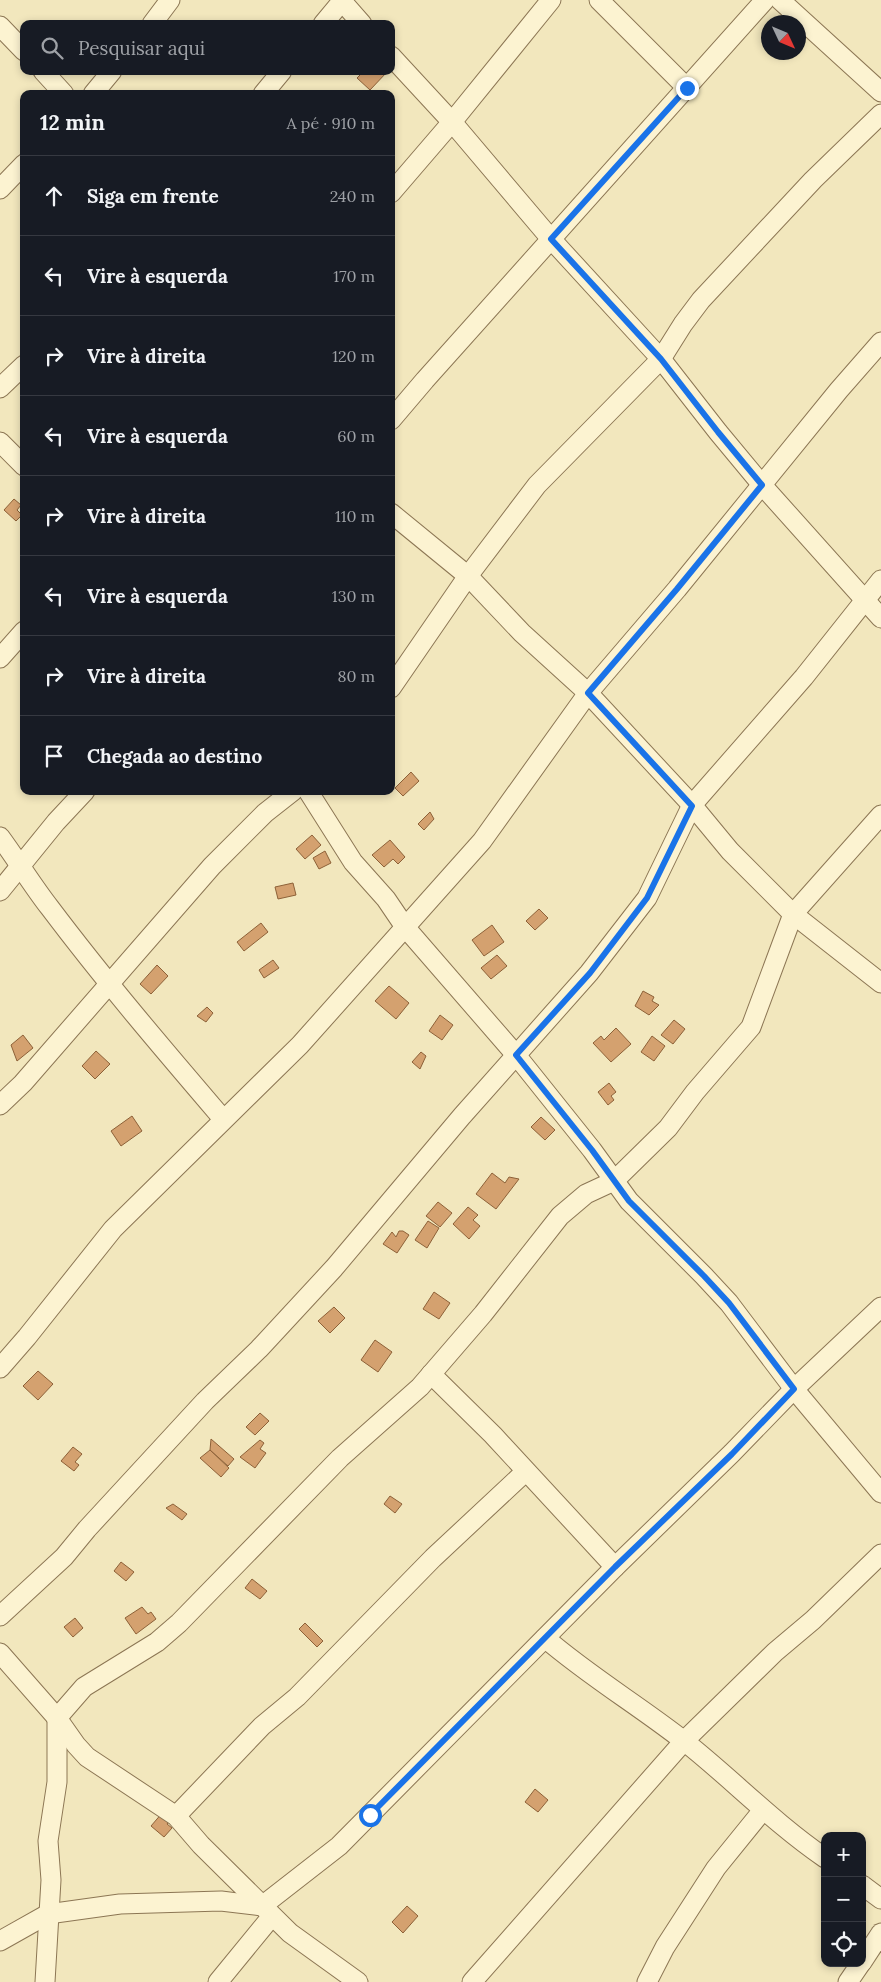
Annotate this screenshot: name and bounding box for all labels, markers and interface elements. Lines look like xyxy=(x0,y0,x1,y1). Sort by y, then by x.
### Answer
north arrow xyxy=(761,15,806,60)
search box xyxy=(20,20,395,75)
icon: search xyxy=(38,34,66,62)
text: Pesquisar aqui xyxy=(78,36,205,60)
route end xyxy=(676,77,699,100)
text: 12 min xyxy=(40,109,105,136)
text: A pé · 910 m xyxy=(287,113,375,133)
icon: ahead xyxy=(40,182,68,210)
text: Siga em frente xyxy=(87,184,219,208)
text: 240 m xyxy=(330,186,375,206)
icon: left xyxy=(40,262,68,290)
text: Vire à esquerda xyxy=(87,264,228,288)
text: 170 m xyxy=(333,266,375,286)
icon: right xyxy=(40,342,68,370)
text: Vire à direita xyxy=(87,344,206,368)
text: 120 m xyxy=(332,346,375,366)
icon: left xyxy=(40,422,68,450)
text: Vire à esquerda xyxy=(87,424,228,448)
text: 60 m xyxy=(337,426,375,446)
icon: right xyxy=(40,502,68,530)
text: Vire à direita xyxy=(87,504,206,528)
text: 110 m xyxy=(335,506,375,526)
icon: left xyxy=(40,582,68,610)
text: Vire à esquerda xyxy=(87,584,228,608)
text: 130 m xyxy=(332,586,375,606)
icon: right xyxy=(40,662,68,690)
text: Vire à direita xyxy=(87,664,206,688)
text: 80 m xyxy=(338,666,375,686)
icon: arrive xyxy=(40,742,68,770)
text: Chegada ao destino xyxy=(87,744,262,768)
route start xyxy=(359,1804,382,1827)
map controls xyxy=(821,1832,866,1967)
button: + xyxy=(821,1832,866,1877)
button: − xyxy=(821,1877,866,1922)
button: locate xyxy=(821,1922,866,1967)

